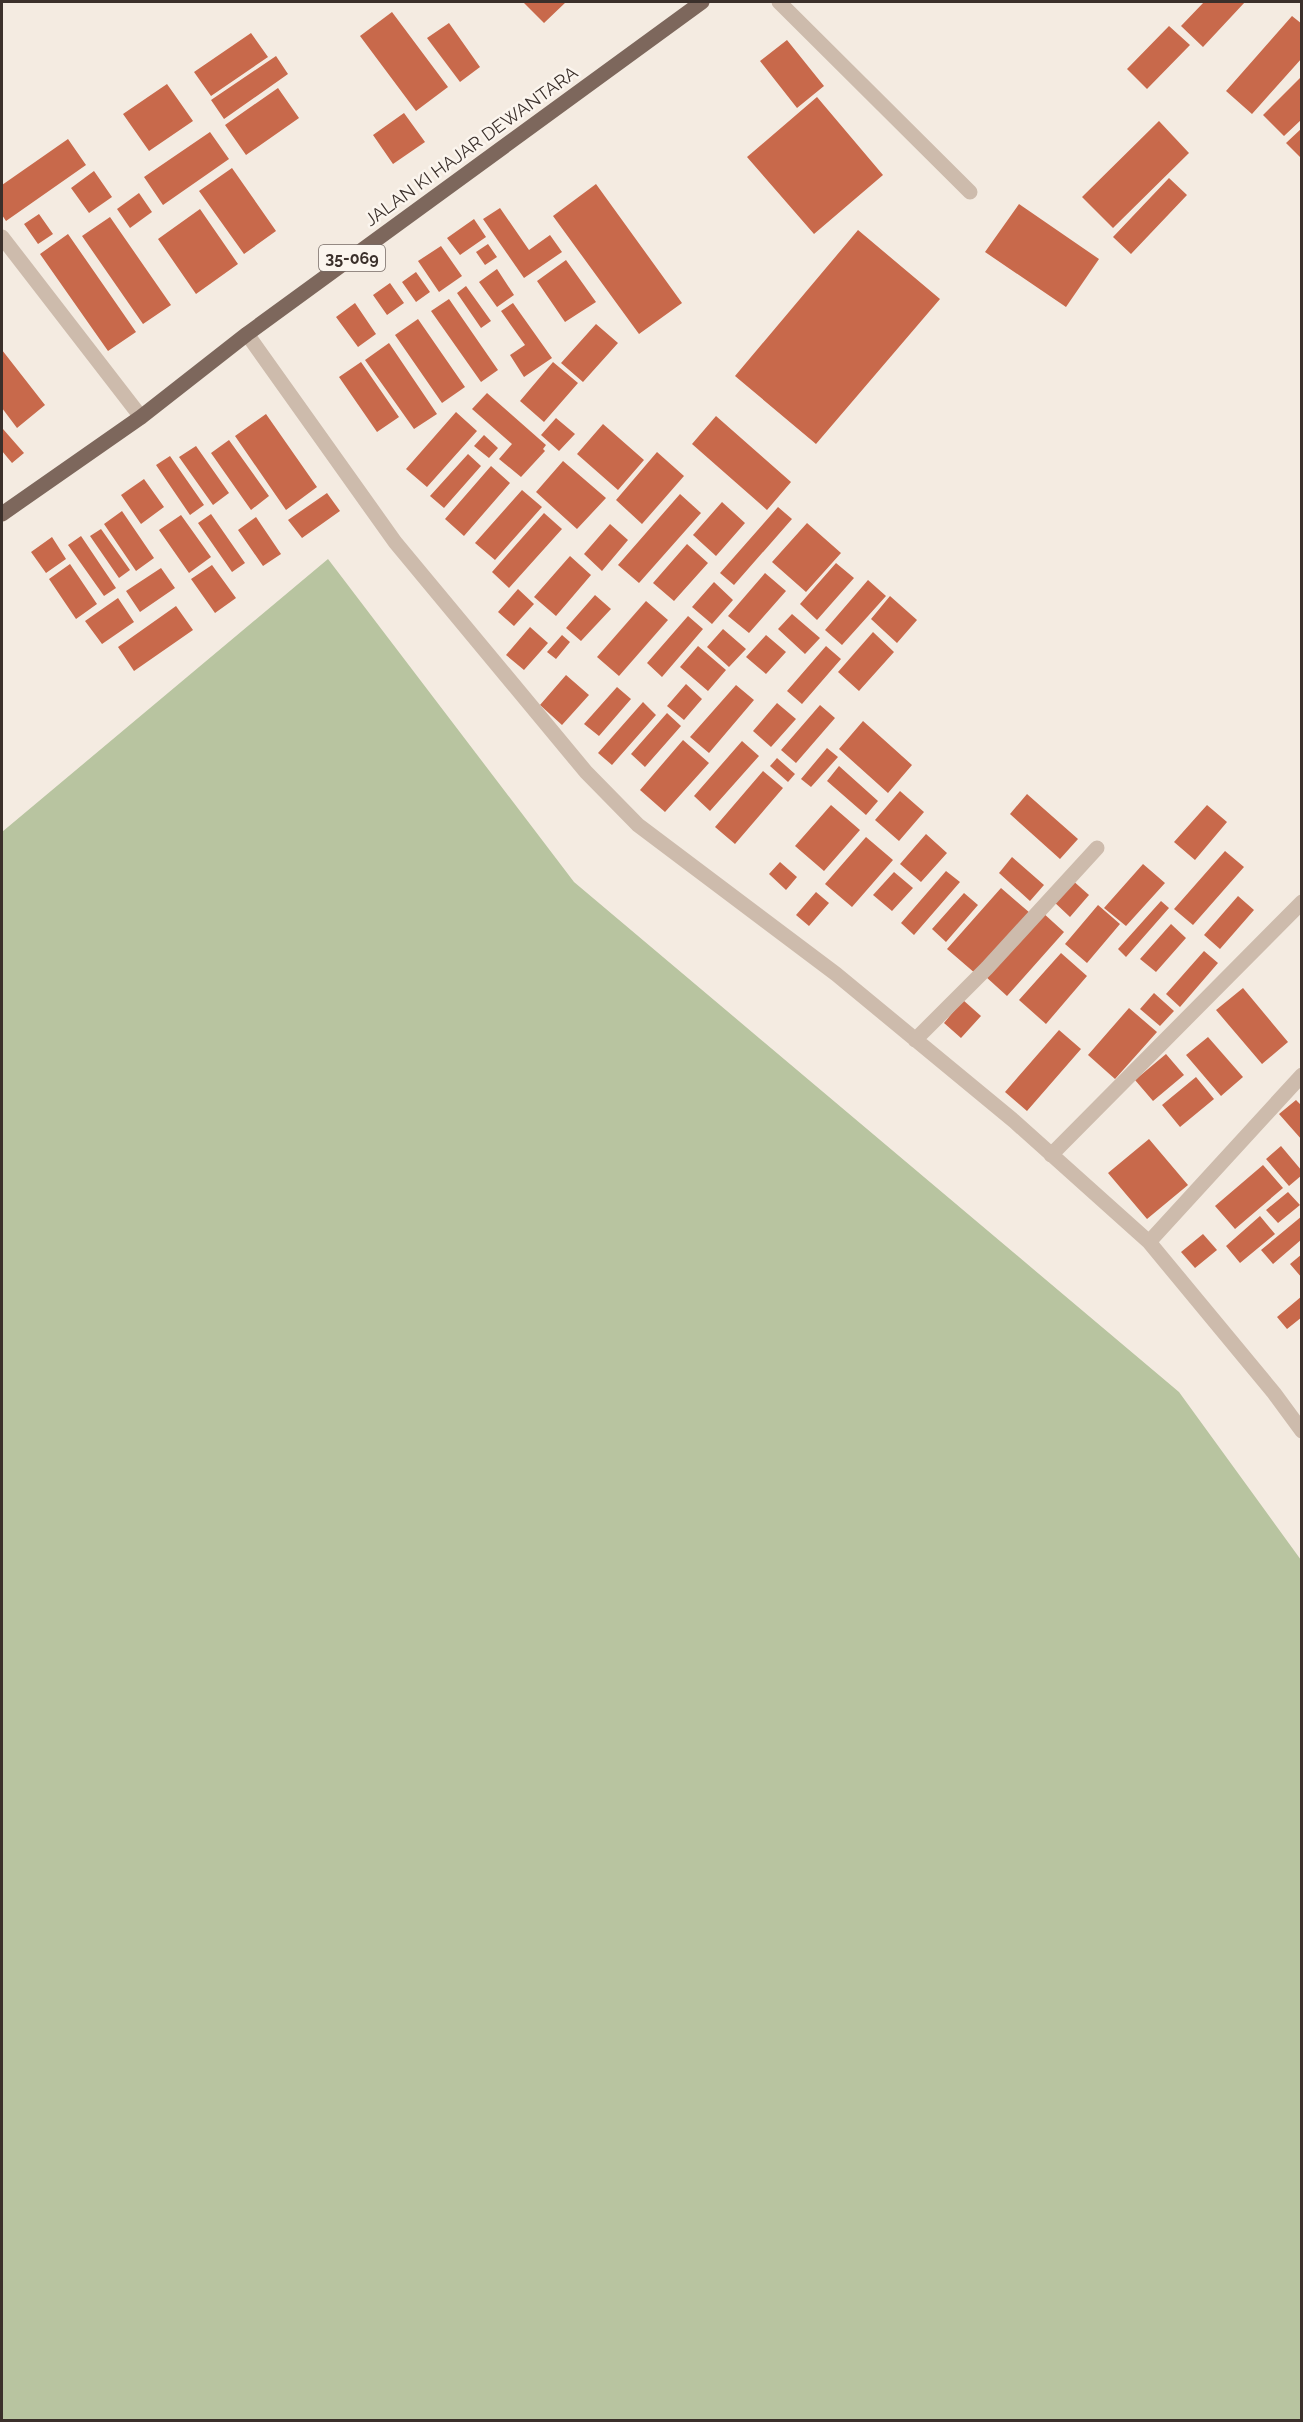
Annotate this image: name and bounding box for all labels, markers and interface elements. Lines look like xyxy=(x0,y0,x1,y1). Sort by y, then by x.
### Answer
street label: JALAN KI HAJAR DEWANTARA xyxy=(360,62,582,230)
road number: 35-069 xyxy=(319,245,385,271)

